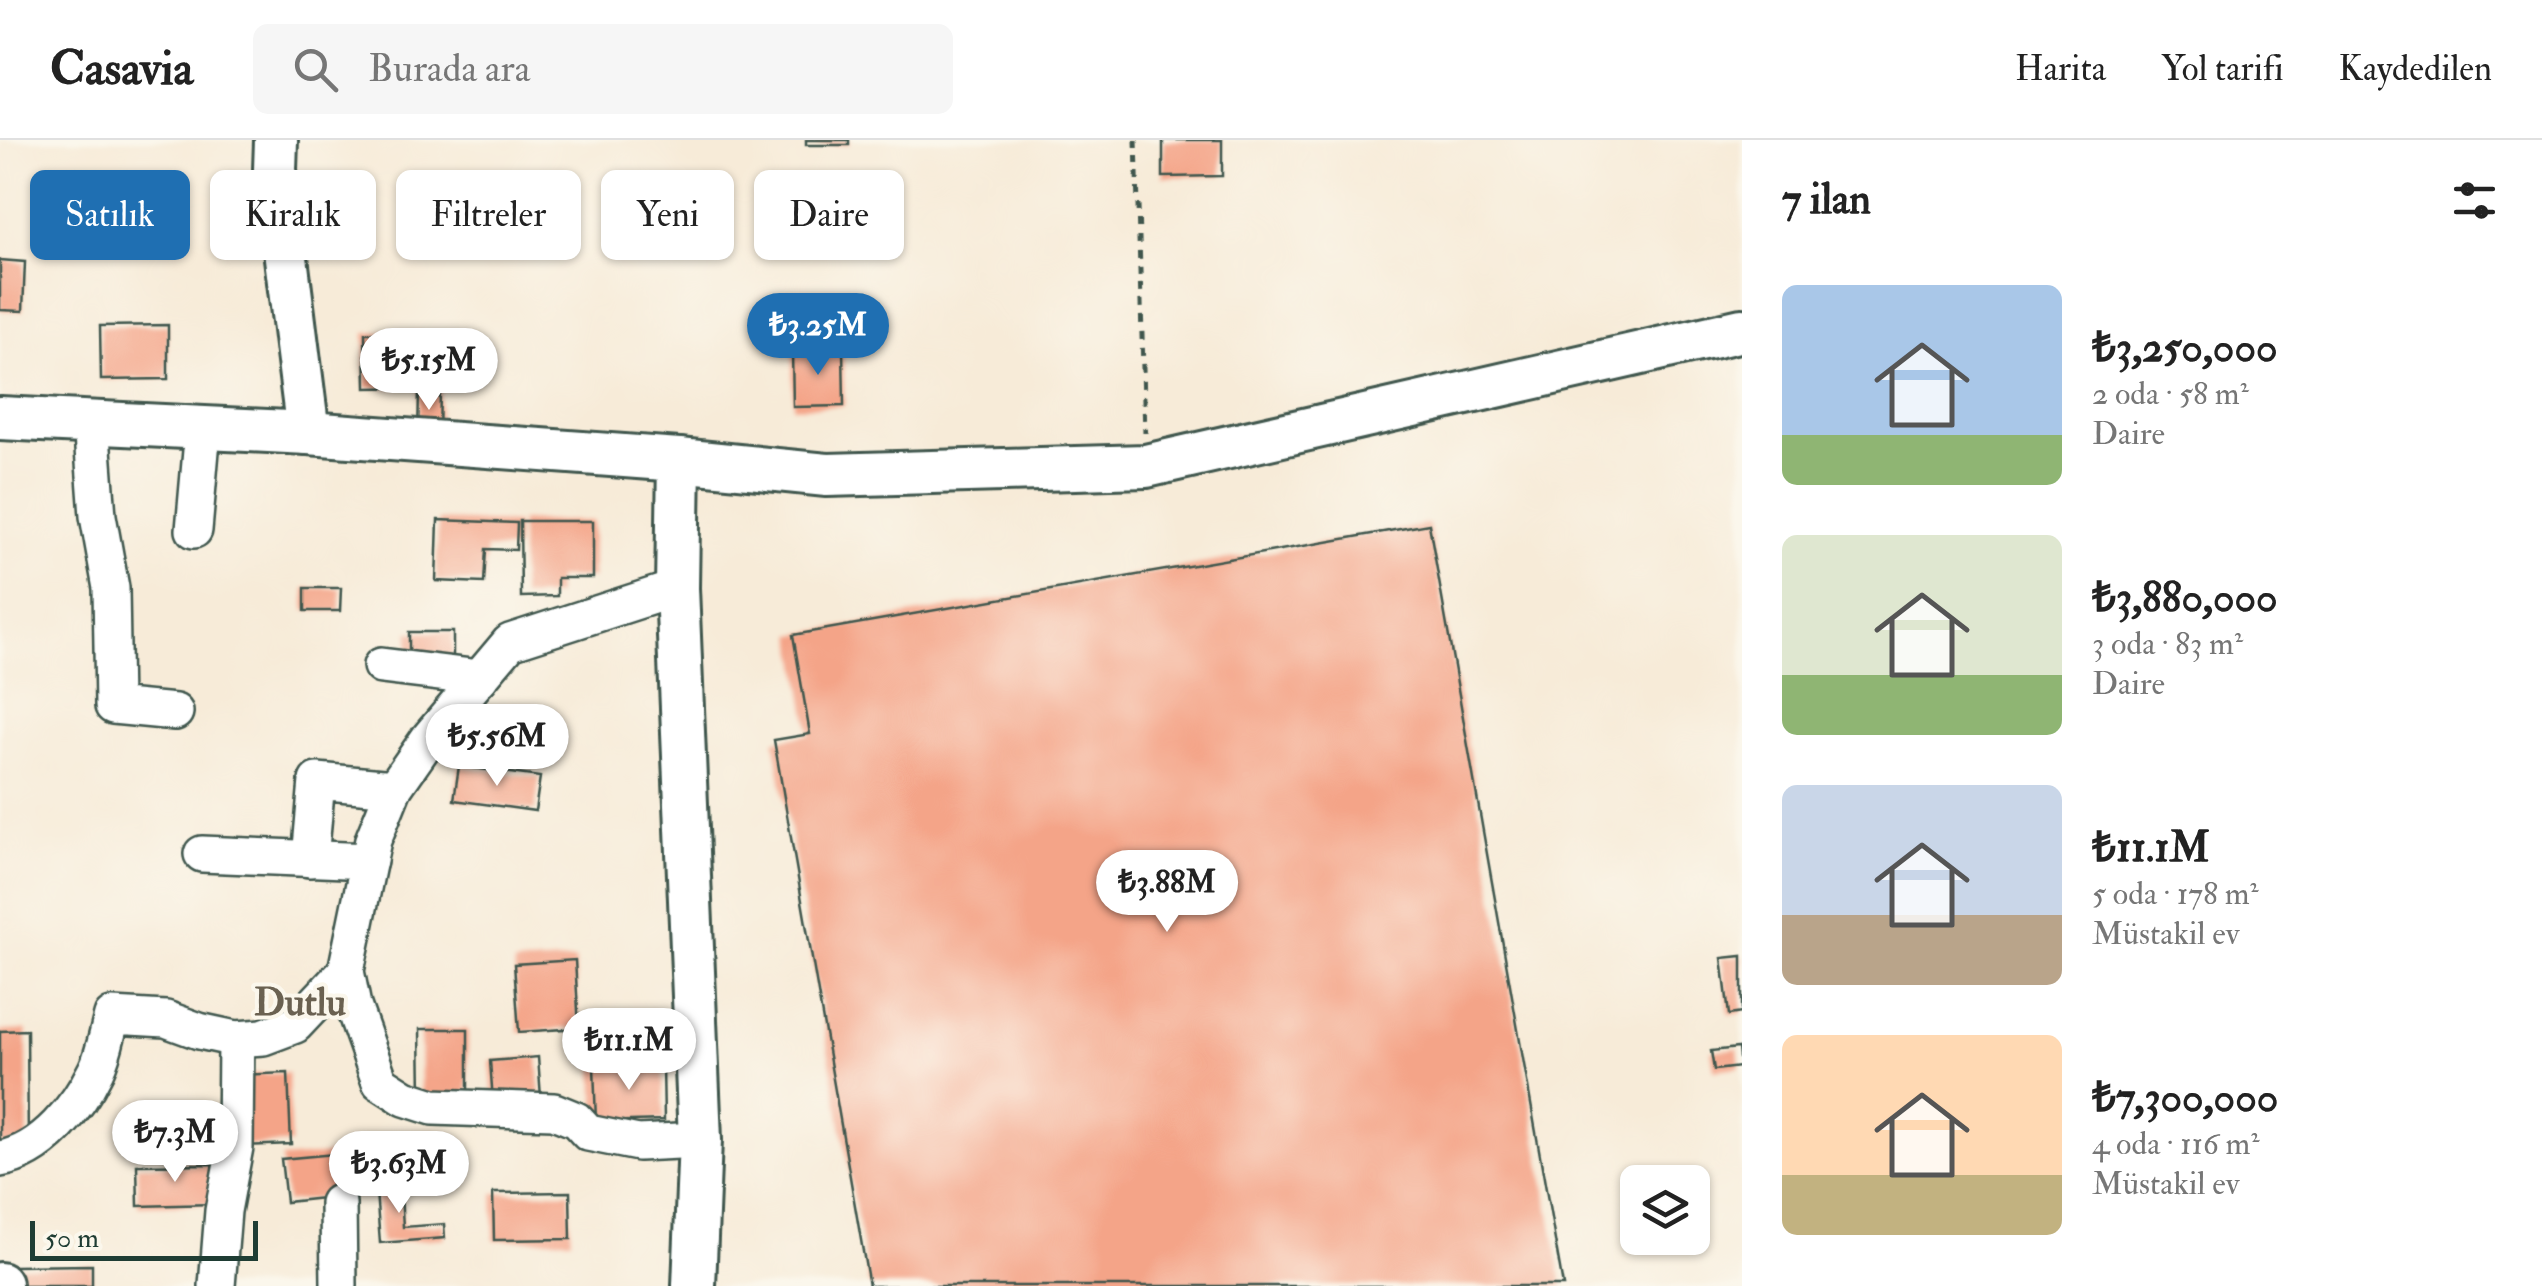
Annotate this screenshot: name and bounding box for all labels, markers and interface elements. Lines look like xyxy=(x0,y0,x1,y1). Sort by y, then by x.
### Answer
search box xyxy=(253,24,953,114)
text: Casavia xyxy=(50,39,193,99)
icon: search xyxy=(288,42,343,97)
text: Burada ara xyxy=(368,45,530,93)
text: Harita xyxy=(2015,47,2106,91)
text: Yol tarifi xyxy=(2161,47,2284,91)
text: Kaydedilen xyxy=(2339,47,2492,91)
chip: Satılık xyxy=(30,170,190,260)
chip: Kiralık xyxy=(210,170,376,260)
chip: Filtreler xyxy=(396,170,581,260)
chip: Yeni xyxy=(601,170,734,260)
chip: Daire xyxy=(754,170,904,260)
icon: filters xyxy=(2447,173,2502,228)
text: 7 ilan xyxy=(1782,174,1871,226)
pin: ₺3.25M xyxy=(737,293,899,378)
text: ₺3.25M xyxy=(769,305,867,345)
text: ₺3,250,000 xyxy=(2092,322,2277,374)
icon: home xyxy=(1862,325,1982,445)
pin: ₺5.15M xyxy=(348,328,510,413)
text: ₺5.15M xyxy=(382,340,476,380)
text: 2 oda · 58 m² xyxy=(2092,374,2249,414)
text: Daire xyxy=(2092,414,2165,454)
text: ₺3,880,000 xyxy=(2092,572,2278,624)
icon: home xyxy=(1862,575,1982,695)
text: 3 oda · 83 m² xyxy=(2092,624,2243,664)
text: Daire xyxy=(2092,664,2165,704)
pin: ₺5.56M xyxy=(416,704,578,789)
text: ₺5.56M xyxy=(448,716,546,756)
text: ₺11.1M xyxy=(2092,822,2210,874)
icon: home xyxy=(1862,825,1982,945)
pin: ₺3.88M xyxy=(1086,850,1248,935)
text: ₺3.88M xyxy=(1118,862,1216,902)
text: 5 oda · 178 m² xyxy=(2092,874,2259,914)
text: Müstakil ev xyxy=(2092,914,2239,954)
district label: Dutlu xyxy=(254,979,346,1027)
pin: ₺11.1M xyxy=(548,1008,710,1093)
text: ₺11.1M xyxy=(584,1020,674,1060)
text: ₺7,300,000 xyxy=(2092,1072,2278,1124)
icon: home xyxy=(1862,1075,1982,1195)
pin: ₺7.3M xyxy=(105,1100,245,1185)
text: ₺7.3M xyxy=(134,1112,216,1152)
text: 4 oda · 116 m² xyxy=(2092,1124,2259,1164)
pin: ₺3.63M xyxy=(318,1131,480,1216)
text: ₺3.63M xyxy=(351,1143,447,1183)
text: Müstakil ev xyxy=(2092,1164,2239,1204)
map controls xyxy=(1620,1165,1710,1255)
button: layers xyxy=(1620,1165,1710,1255)
scale bar xyxy=(30,1216,258,1260)
text: 50 m xyxy=(45,1221,99,1256)

